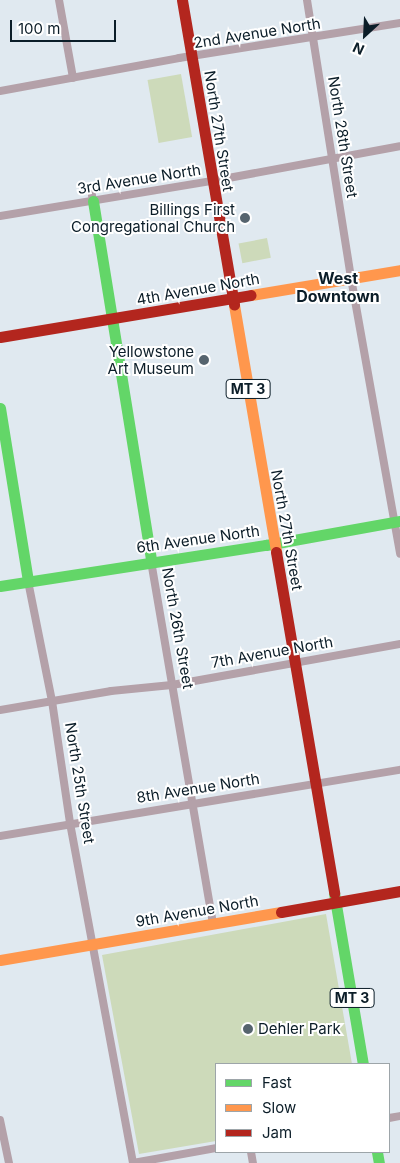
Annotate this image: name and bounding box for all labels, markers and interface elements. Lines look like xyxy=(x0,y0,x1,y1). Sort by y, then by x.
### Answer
scale bar xyxy=(12,10,119,42)
north arrow xyxy=(340,10,390,60)
street label: 2nd Avenue North xyxy=(192,14,322,52)
text: 100 m xyxy=(18,19,60,38)
text: N xyxy=(350,39,367,59)
street label: North 27th Street xyxy=(201,69,237,193)
street label: North 28th Street xyxy=(324,75,362,199)
street label: 3rd Avenue North xyxy=(76,160,202,198)
place label: Billings First Congregational Church xyxy=(71,200,235,235)
marker: Billings First Congregational Church xyxy=(239,212,251,224)
district label: West Downtown xyxy=(296,268,380,306)
street label: 4th Avenue North xyxy=(135,269,261,309)
place label: Yellowstone Art Museum xyxy=(108,342,194,377)
marker: Yellowstone Art Museum xyxy=(198,354,210,366)
road number: MT 3 xyxy=(226,378,270,400)
street label: North 27th Street xyxy=(268,468,306,592)
street label: 6th Avenue North xyxy=(135,521,261,557)
street label: North 26th Street xyxy=(158,566,198,690)
street label: 7th Avenue North xyxy=(210,632,334,672)
street label: North 25th Street xyxy=(62,721,98,845)
street label: 8th Avenue North xyxy=(135,769,261,807)
street label: 9th Avenue North xyxy=(134,891,260,931)
road number: MT 3 xyxy=(330,986,374,1010)
place label: Dehler Park xyxy=(258,1020,341,1038)
marker: Dehler Park xyxy=(242,1023,254,1035)
legend xyxy=(215,1063,390,1153)
text: Fast xyxy=(262,1073,292,1092)
text: Slow xyxy=(262,1098,296,1117)
text: Jam xyxy=(262,1123,292,1142)

